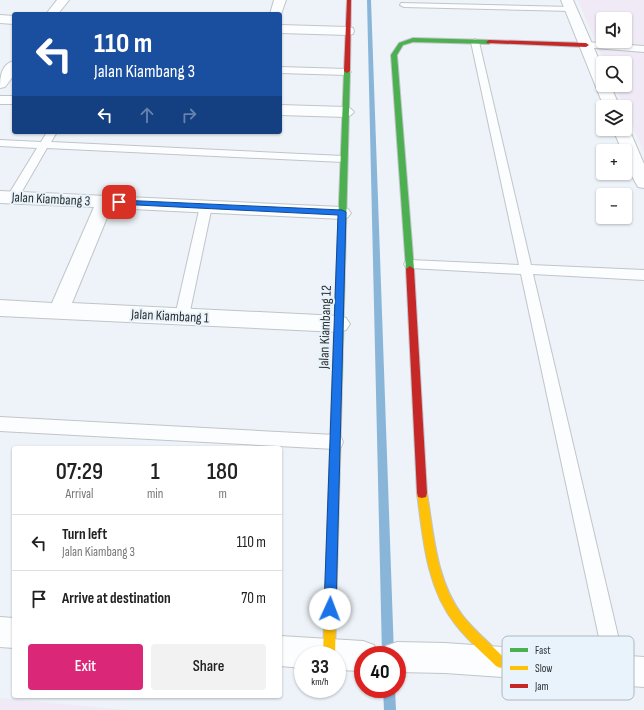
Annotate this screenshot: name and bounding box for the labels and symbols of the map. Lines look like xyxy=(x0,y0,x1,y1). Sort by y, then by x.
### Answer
pin xyxy=(102,185,136,219)
street label: Jalan Kiambang 3 xyxy=(10,188,91,210)
street label: Jalan Kiambang 12 xyxy=(315,285,335,370)
street label: Jalan Kiambang 1 xyxy=(130,305,209,327)
position arrow xyxy=(309,588,351,630)
legend xyxy=(502,636,634,700)
text: Fast xyxy=(535,644,551,657)
speed limit sign: 40 xyxy=(354,646,406,698)
text: Slow xyxy=(535,662,552,675)
text: Jam xyxy=(534,680,549,693)

